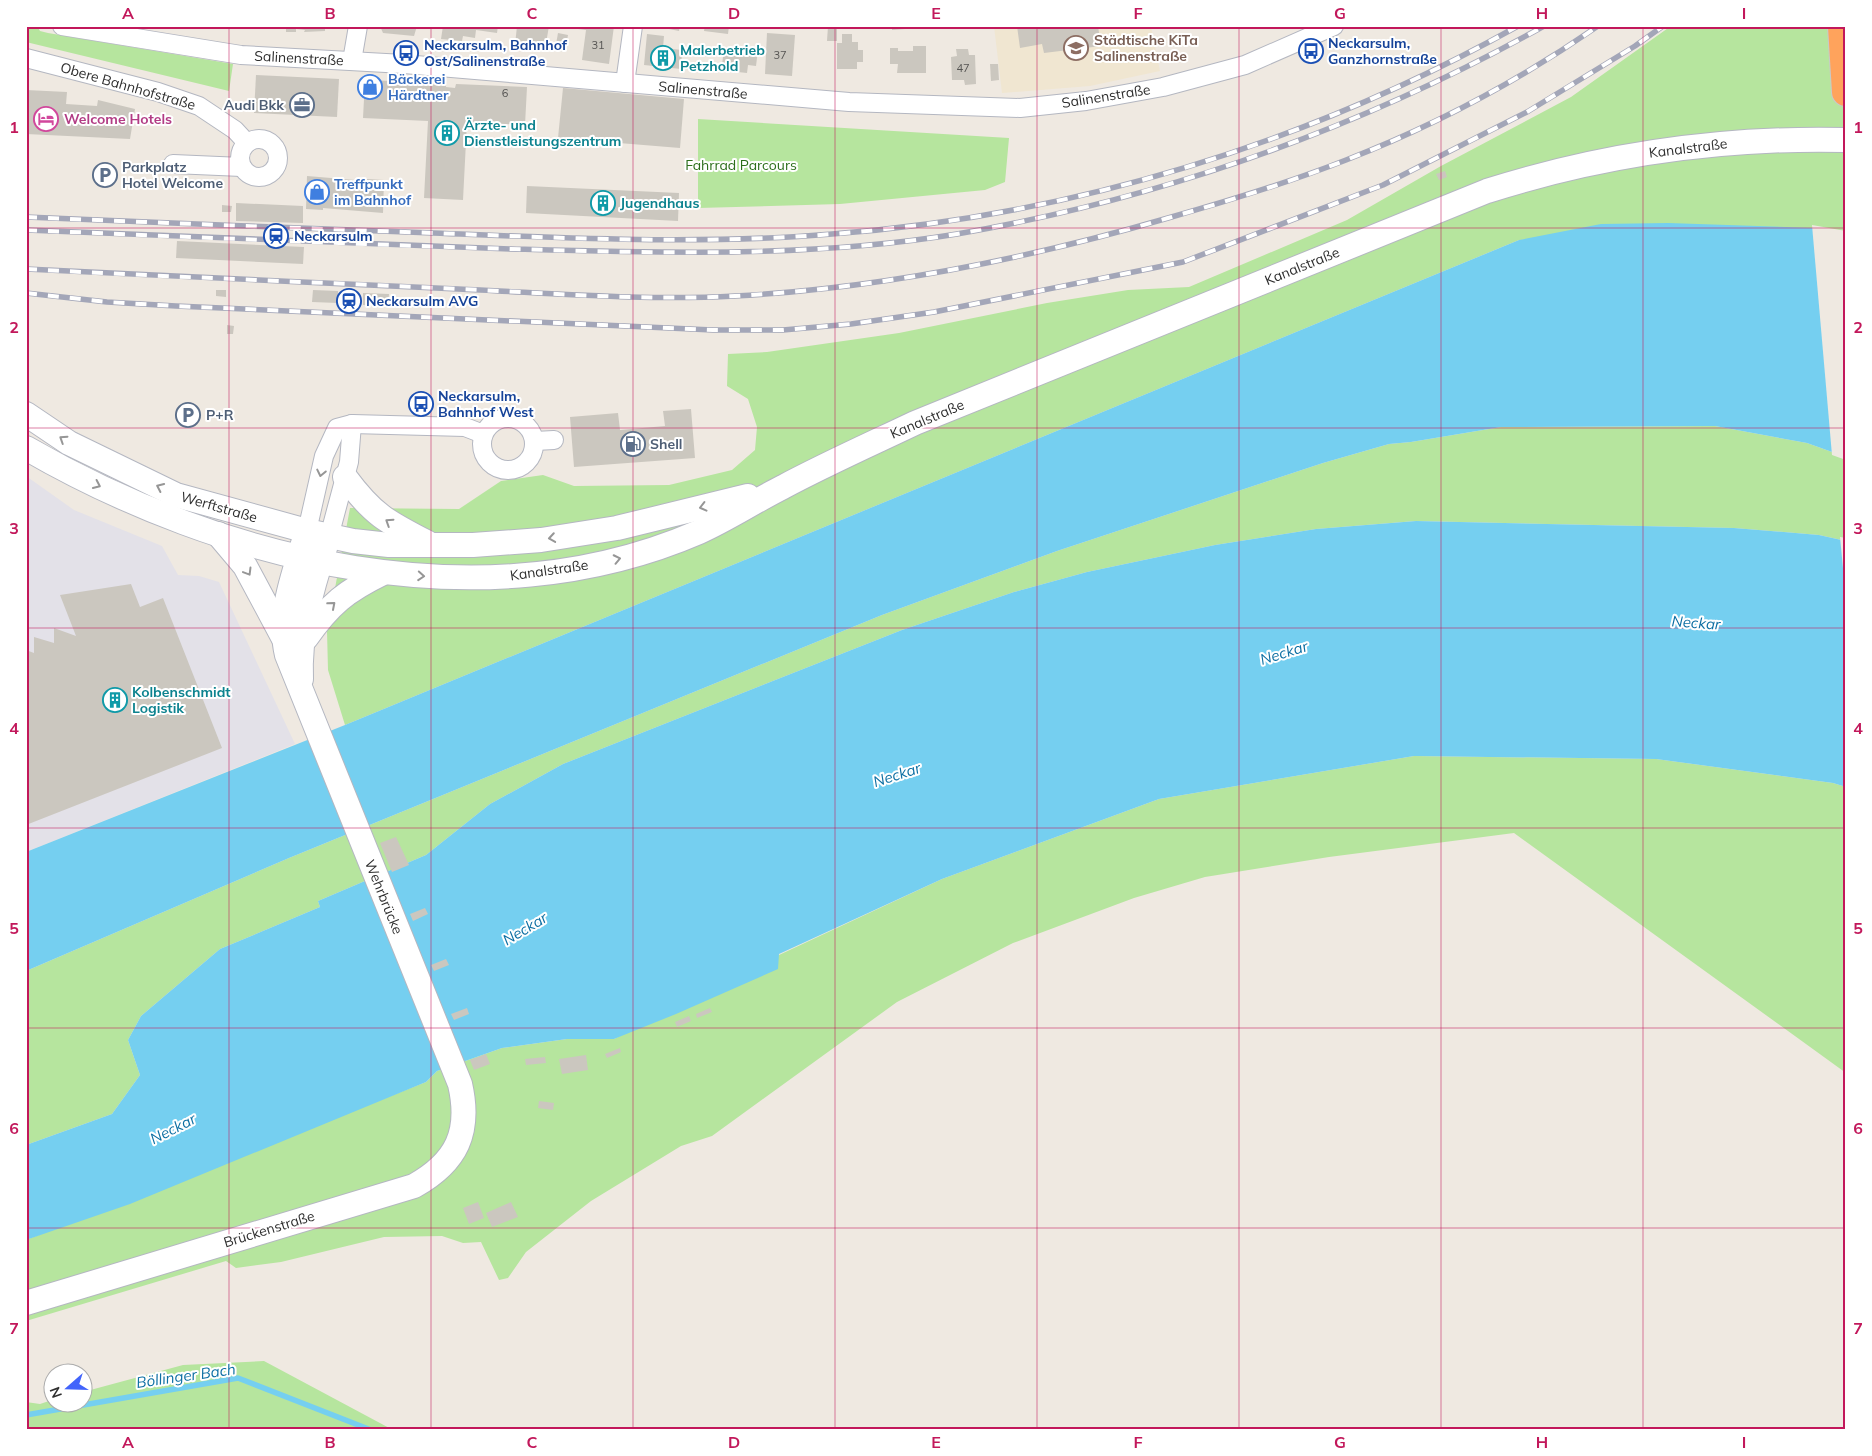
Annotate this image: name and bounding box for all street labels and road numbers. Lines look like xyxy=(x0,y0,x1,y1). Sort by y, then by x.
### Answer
street label: Salinenstraße xyxy=(254,47,344,69)
street label: Obere Bahnhofstraße xyxy=(58,58,198,114)
street label: Salinenstraße xyxy=(658,77,748,103)
street label: Salinenstraße xyxy=(1060,80,1152,112)
street label: Kanalstraße xyxy=(1648,134,1728,162)
street label: Kanalstraße xyxy=(1262,243,1342,289)
street label: Kanalstraße xyxy=(887,395,967,443)
street label: Werftstraße xyxy=(179,487,259,527)
street label: Kanalstraße xyxy=(509,556,589,584)
street label: Wehrbrücke xyxy=(361,857,407,937)
street label: Brückenstraße xyxy=(221,1207,317,1251)

